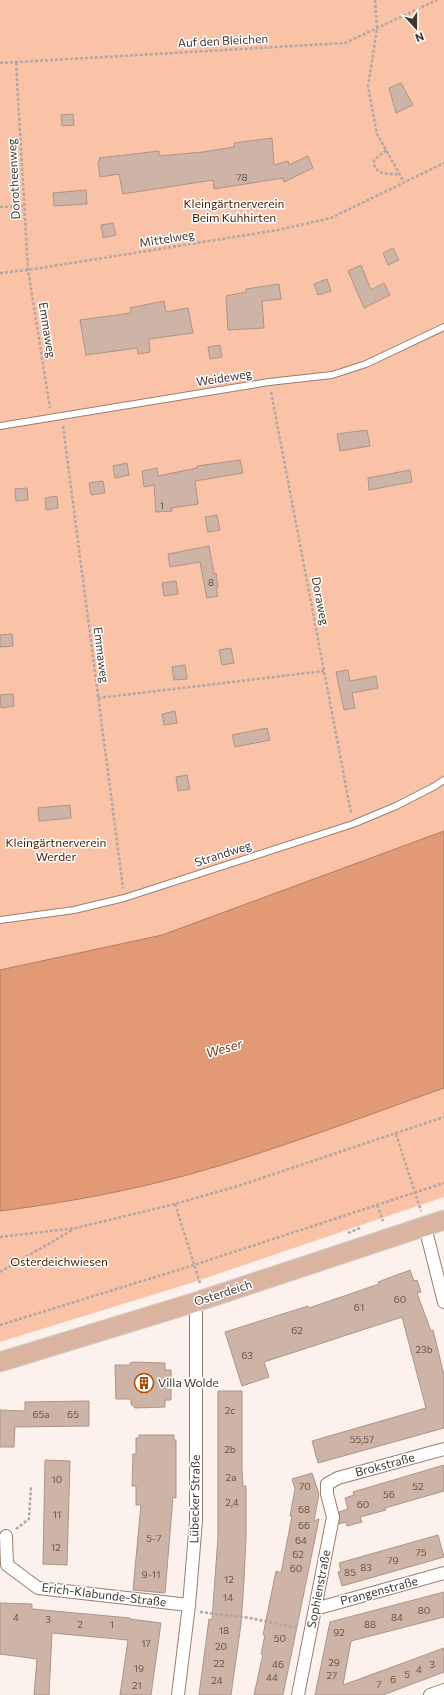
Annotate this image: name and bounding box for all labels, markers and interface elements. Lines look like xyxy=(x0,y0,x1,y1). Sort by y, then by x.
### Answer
north arrow xyxy=(396,8,436,48)
text: N xyxy=(414,30,426,45)
street label: Auf den Bleichen xyxy=(177,31,269,49)
street label: Dorotheenweg xyxy=(4,138,22,220)
house number: 78 xyxy=(236,171,248,183)
park label: Kleingärtnerverein Beim Kuhhirten xyxy=(184,196,284,224)
street label: Mittelweg xyxy=(138,227,196,249)
street label: Emmaweg xyxy=(37,301,59,359)
street label: Weideweg xyxy=(195,366,253,388)
house number: 1 xyxy=(160,499,164,511)
street label: Doraweg xyxy=(309,575,333,627)
house number: 8 xyxy=(208,576,214,588)
street label: Emmaweg xyxy=(92,626,112,684)
park label: Kleingärtnerverein Werder xyxy=(6,835,106,863)
street label: Strandweg xyxy=(193,837,253,869)
water label: Weser xyxy=(204,1035,245,1061)
park label: Osterdeichwiesen xyxy=(10,1254,108,1268)
street label: Osterdeich xyxy=(192,1276,253,1308)
house number: 60 xyxy=(394,1293,406,1305)
house number: 61 xyxy=(354,1301,364,1313)
house number: 62 xyxy=(291,1324,303,1336)
house number: 23b xyxy=(415,1343,433,1355)
house number: 63 xyxy=(241,1349,253,1361)
building icon: Villa Wolde xyxy=(133,1372,155,1394)
place label: Villa Wolde xyxy=(158,1375,219,1389)
house number: 2c xyxy=(225,1404,235,1416)
house number: 65a xyxy=(32,1408,50,1420)
house number: 65 xyxy=(67,1408,79,1420)
house number: 55,57 xyxy=(350,1433,374,1445)
house number: 2b xyxy=(224,1443,236,1455)
street label: Brokstraße xyxy=(354,1449,416,1479)
street label: Lübecker Straße xyxy=(186,1454,202,1544)
house number: 2a xyxy=(226,1471,236,1483)
house number: 10 xyxy=(52,1473,62,1485)
house number: 70 xyxy=(299,1480,311,1492)
house number: 52 xyxy=(412,1480,424,1492)
house number: 56 xyxy=(383,1488,395,1500)
house number: 2,4 xyxy=(225,1496,239,1508)
house number: 60 xyxy=(357,1498,369,1510)
house number: 68 xyxy=(298,1503,310,1515)
house number: 11 xyxy=(53,1508,61,1520)
house number: 66 xyxy=(298,1519,310,1531)
house number: 5-7 xyxy=(146,1532,162,1544)
house number: 64 xyxy=(295,1534,307,1546)
house number: 12 xyxy=(51,1541,61,1553)
house number: 75 xyxy=(416,1546,427,1558)
house number: 62 xyxy=(292,1548,304,1560)
street label: Sophienstraße xyxy=(304,1549,332,1629)
house number: 79 xyxy=(387,1554,399,1566)
house number: 83 xyxy=(360,1561,372,1573)
house number: 60 xyxy=(290,1562,302,1574)
house number: 85 xyxy=(344,1566,356,1578)
house number: 9-11 xyxy=(142,1568,160,1580)
house number: 12 xyxy=(224,1573,234,1585)
street label: Prangenstraße xyxy=(338,1573,419,1607)
street label: Erich-Klabunde-Straße xyxy=(41,1579,167,1609)
house number: 14 xyxy=(223,1591,233,1603)
house number: 80 xyxy=(418,1604,430,1616)
house number: 4 xyxy=(13,1611,19,1623)
house number: 84 xyxy=(391,1611,403,1623)
house number: 3 xyxy=(45,1613,51,1625)
house number: 2 xyxy=(77,1618,83,1630)
house number: 1 xyxy=(110,1618,114,1630)
house number: 88 xyxy=(364,1618,376,1630)
house number: 18 xyxy=(219,1624,229,1636)
house number: 92 xyxy=(333,1626,345,1638)
house number: 50 xyxy=(274,1632,286,1644)
house number: 17 xyxy=(141,1637,151,1649)
house number: 20 xyxy=(215,1640,227,1652)
house number: 29 xyxy=(328,1656,340,1668)
house number: 22 xyxy=(213,1657,225,1669)
house number: 46 xyxy=(272,1658,284,1670)
house number: 3 xyxy=(429,1658,435,1670)
house number: 19 xyxy=(134,1662,144,1674)
house number: 4 xyxy=(416,1663,422,1675)
house number: 5 xyxy=(404,1668,410,1680)
house number: 27 xyxy=(327,1669,337,1681)
house number: 44 xyxy=(266,1671,278,1683)
house number: 6 xyxy=(390,1673,396,1685)
house number: 24 xyxy=(211,1674,223,1686)
house number: 7 xyxy=(376,1678,382,1690)
house number: 21 xyxy=(132,1679,142,1691)

